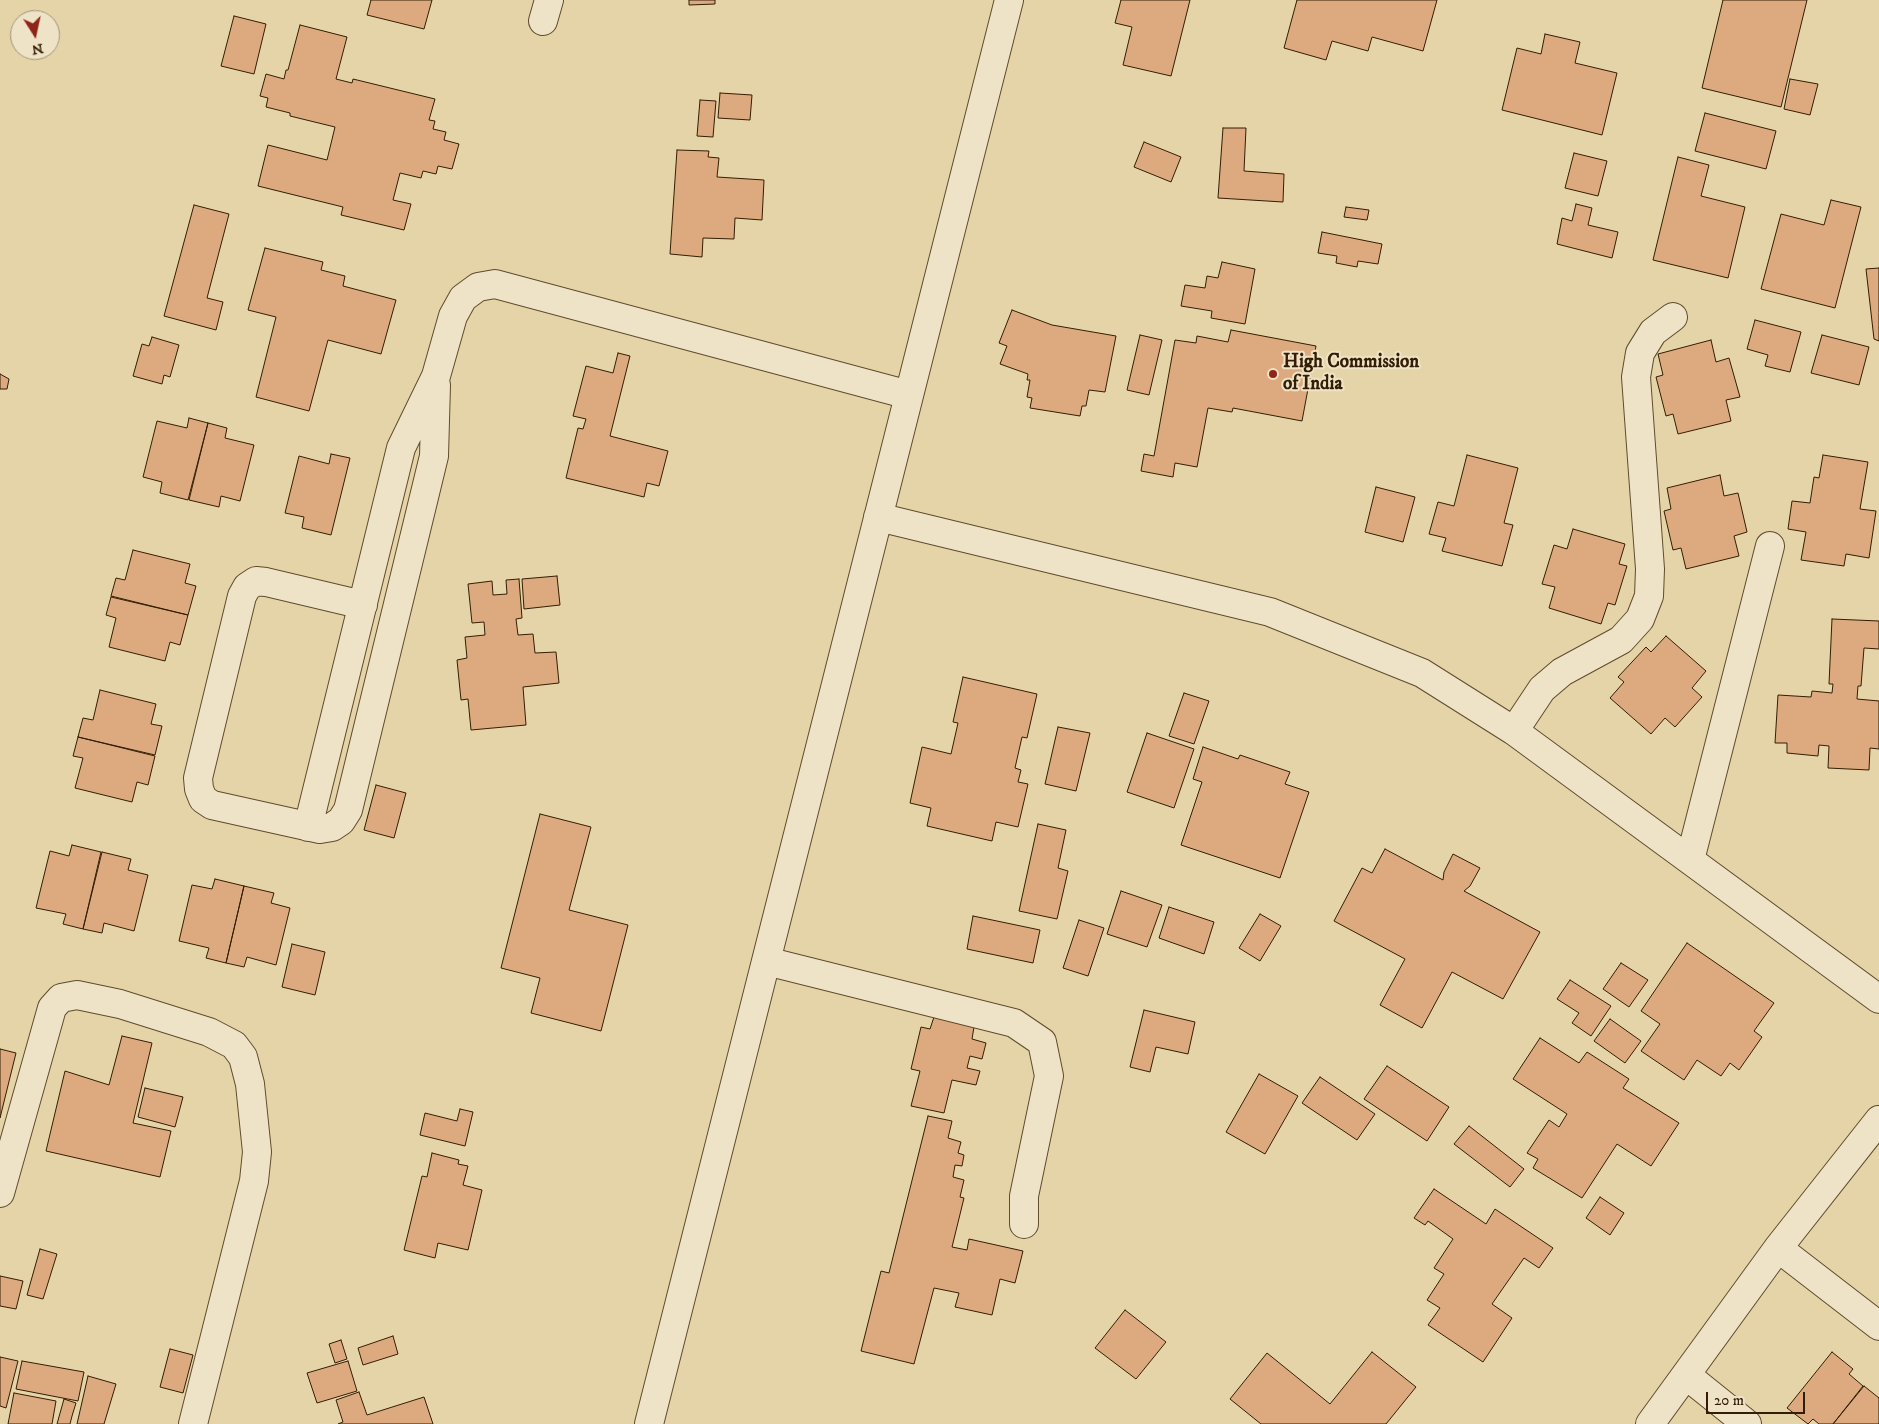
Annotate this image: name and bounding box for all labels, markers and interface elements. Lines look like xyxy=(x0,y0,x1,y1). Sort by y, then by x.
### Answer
north arrow xyxy=(10,10,60,60)
text: N xyxy=(30,39,45,59)
place label: High Commission of India xyxy=(1283,352,1419,396)
marker: High Commission of India xyxy=(1267,368,1279,380)
scale bar xyxy=(1709,1382,1808,1414)
text: 20 m xyxy=(1714,1391,1744,1410)

